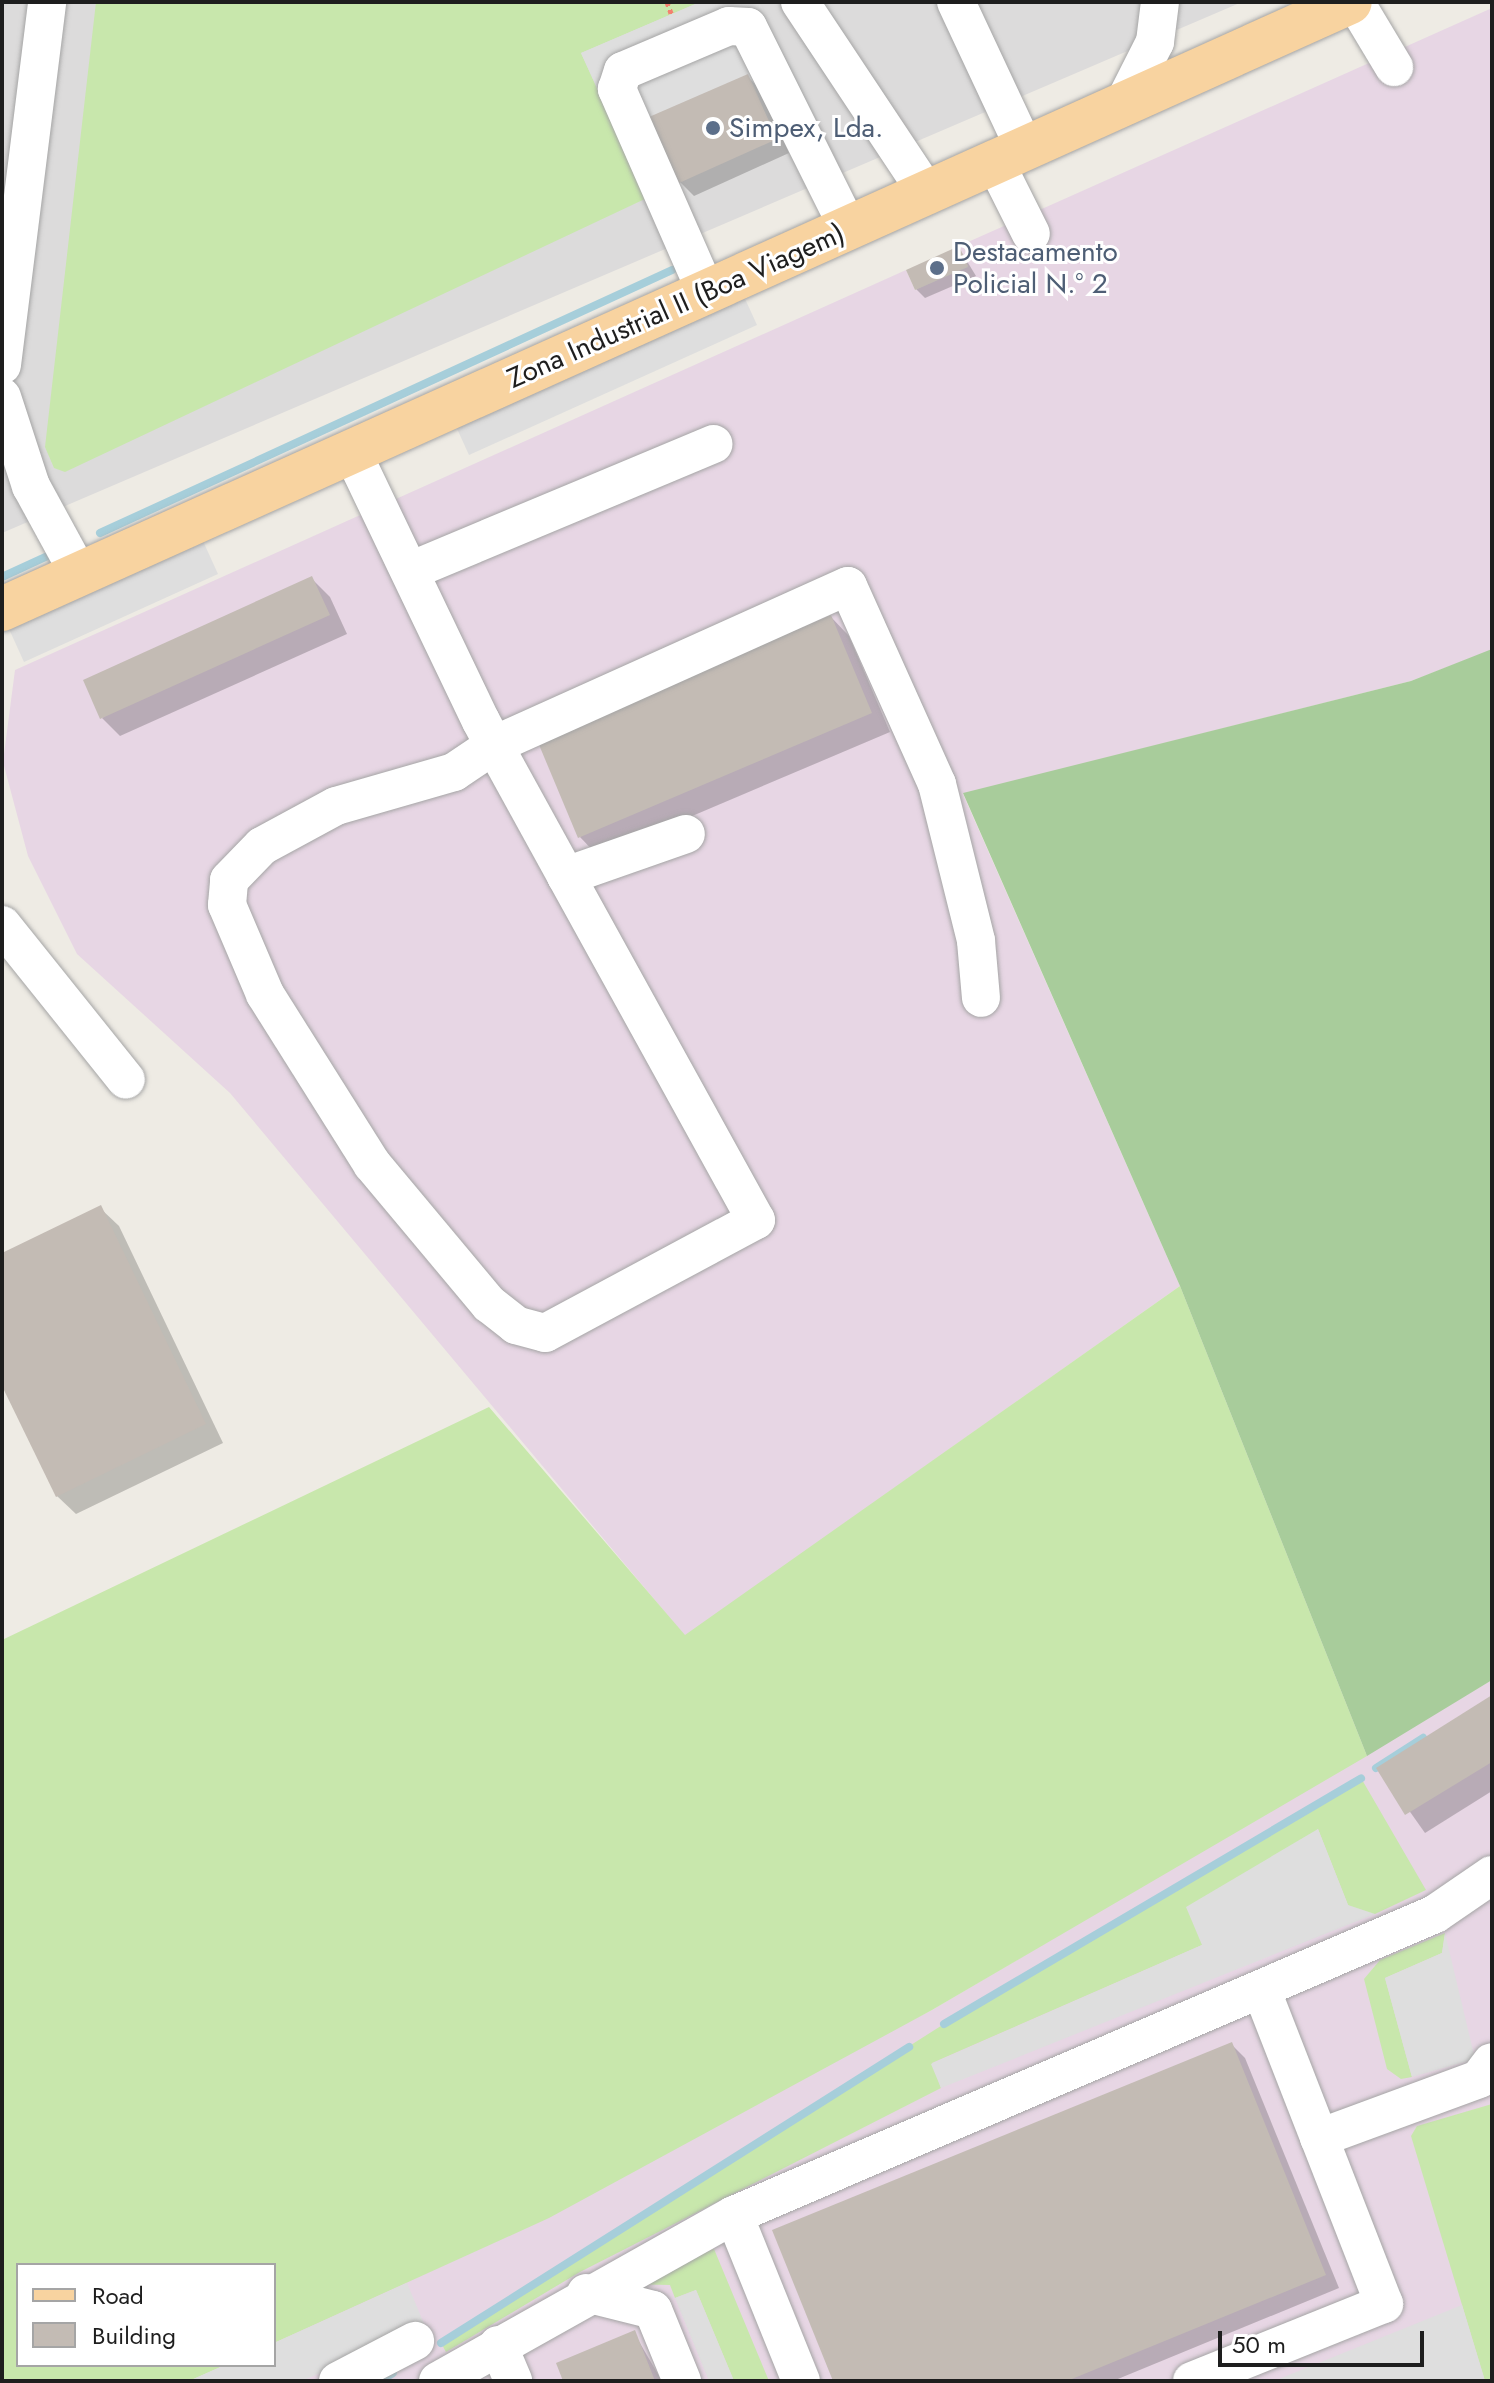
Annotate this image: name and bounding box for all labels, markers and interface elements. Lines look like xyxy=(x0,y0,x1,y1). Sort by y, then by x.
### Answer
place label: Simpex, Lda. xyxy=(729,111,883,145)
marker: Simpex, Lda. xyxy=(704,119,722,137)
street label: Zona Industrial II (Boa Viagem) xyxy=(502,216,850,396)
place label: Destacamento Policial N.º 2 xyxy=(953,235,1118,301)
marker: Destacamento Policial N.º 2 xyxy=(928,259,946,277)
legend xyxy=(16,2263,276,2367)
text: Road xyxy=(92,2278,144,2313)
scale bar xyxy=(1222,2315,1428,2365)
text: Building xyxy=(92,2318,176,2353)
text: 50 m xyxy=(1232,2327,1286,2362)

